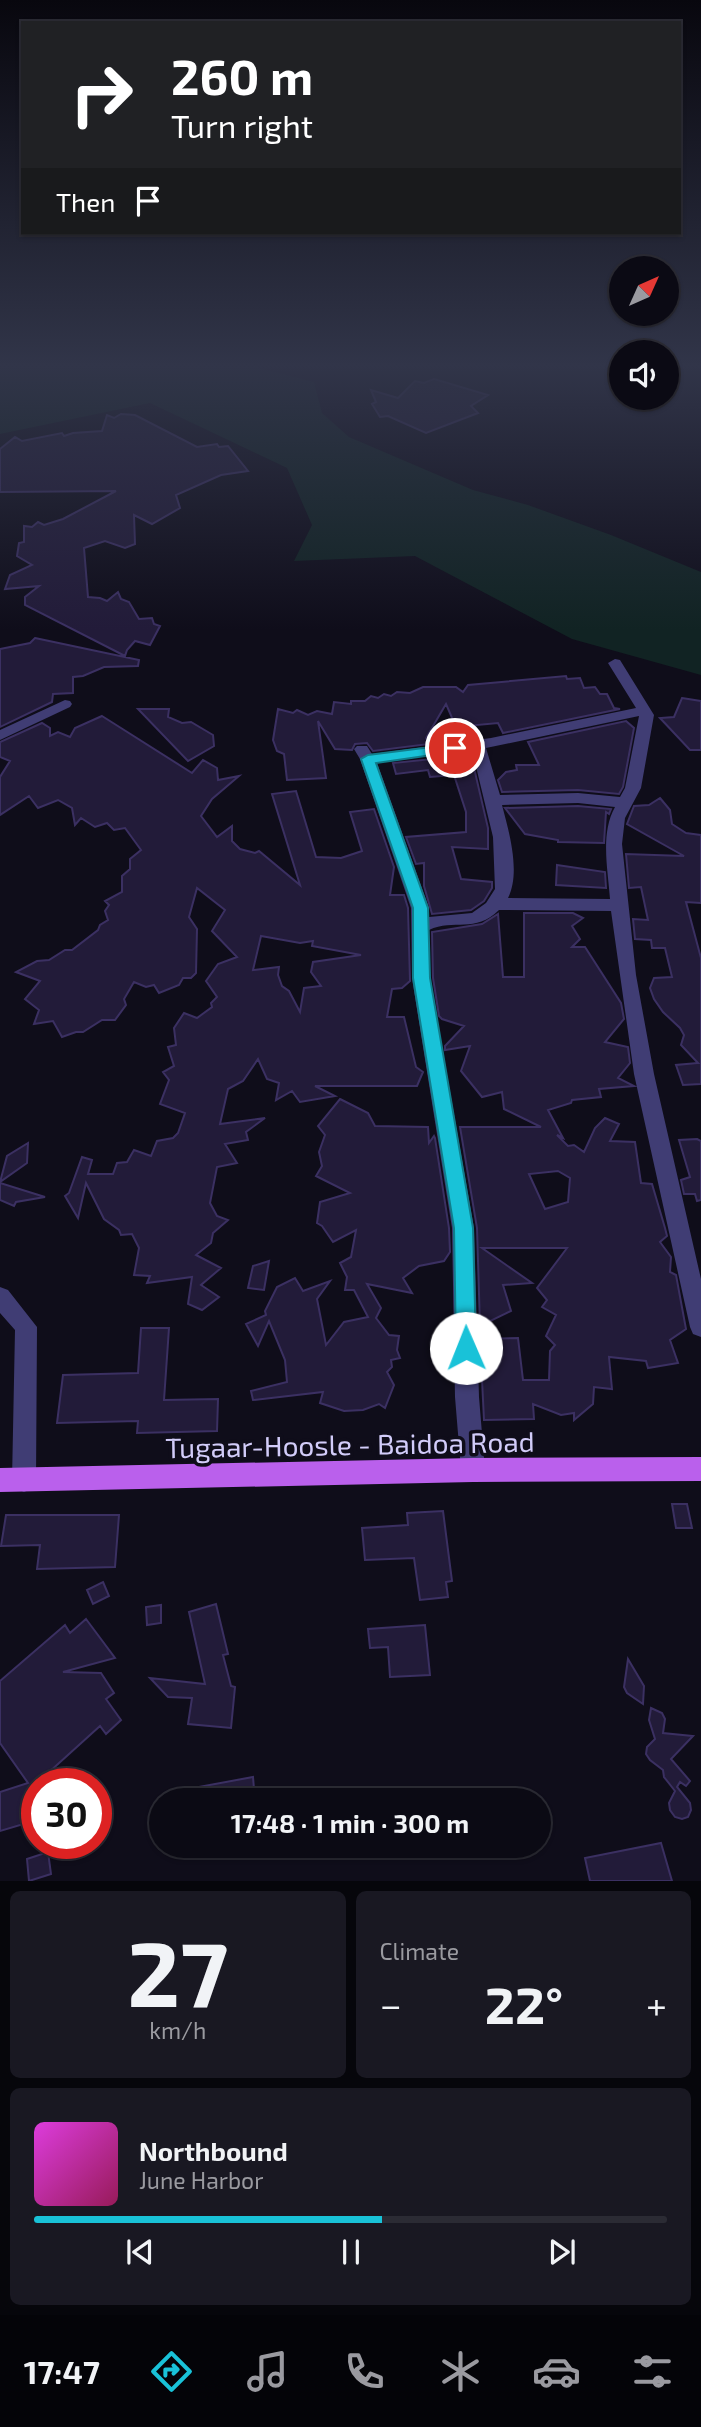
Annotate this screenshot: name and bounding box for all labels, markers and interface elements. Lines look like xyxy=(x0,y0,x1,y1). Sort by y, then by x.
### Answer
text: 260 m xyxy=(171,46,313,105)
icon: right xyxy=(56,49,147,140)
text: Turn right xyxy=(171,106,313,144)
icon: arrive xyxy=(129,182,167,220)
text: Then xyxy=(56,186,115,217)
north arrow xyxy=(609,256,679,326)
map controls xyxy=(609,256,679,410)
button: sound xyxy=(609,340,679,410)
pin xyxy=(425,718,485,778)
icon: arrive xyxy=(436,729,474,767)
position arrow xyxy=(429,1311,503,1385)
street label: Tugaar-Hoosle - Baidoa Road xyxy=(165,1424,535,1464)
speed limit sign: 30 xyxy=(21,1768,112,1859)
text: 17:48 · 1 min · 300 m xyxy=(231,1807,469,1838)
text: 27 xyxy=(127,1916,228,2025)
text: Climate xyxy=(380,1937,459,1965)
text: 22° xyxy=(485,1972,563,2034)
text: − xyxy=(380,1981,402,2027)
text: + xyxy=(646,1981,667,2027)
text: km/h xyxy=(149,2016,206,2044)
text: Northbound xyxy=(139,2135,288,2166)
text: June Harbor xyxy=(139,2166,263,2194)
icon: previous xyxy=(121,2233,159,2271)
icon: pause xyxy=(332,2233,370,2271)
icon: next xyxy=(543,2233,581,2271)
icon: directions xyxy=(147,2347,196,2396)
icon: music xyxy=(243,2347,292,2396)
icon: phone xyxy=(340,2347,389,2396)
icon: climate xyxy=(436,2347,485,2396)
icon: car xyxy=(532,2347,581,2396)
icon: filters xyxy=(628,2347,677,2396)
text: 17:47 xyxy=(24,2352,100,2390)

